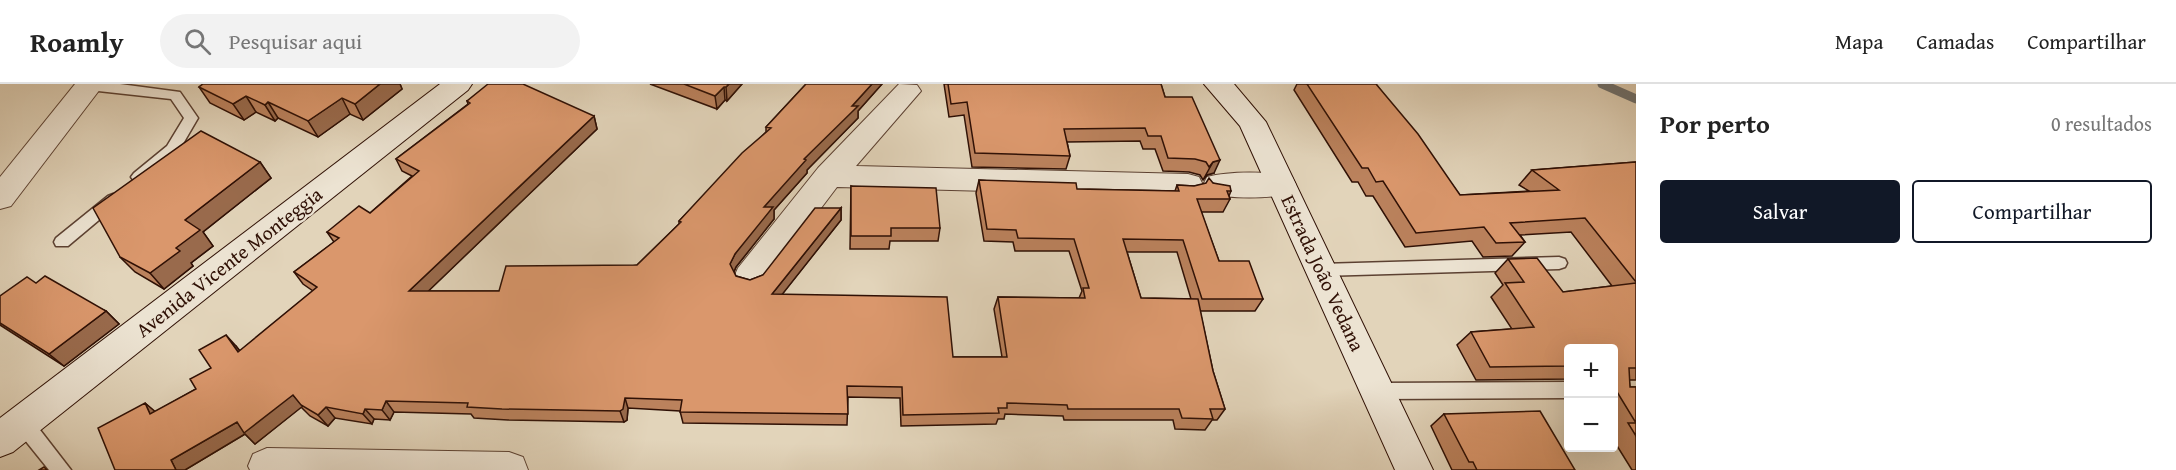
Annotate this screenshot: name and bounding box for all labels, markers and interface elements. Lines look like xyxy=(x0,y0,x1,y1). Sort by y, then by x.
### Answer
search box xyxy=(160,14,580,68)
text: Roamly xyxy=(30,21,124,62)
icon: search xyxy=(181,25,214,58)
text: Pesquisar aqui xyxy=(229,25,362,57)
text: Mapa xyxy=(1835,26,1883,57)
text: Camadas xyxy=(1916,26,1994,57)
text: Compartilhar xyxy=(2027,26,2146,57)
text: Por perto xyxy=(1660,104,1770,143)
text: 0 resultados xyxy=(2051,109,2152,138)
street label: Avenida Vicente Monteggia xyxy=(129,179,329,344)
button: Salvar xyxy=(1660,180,1900,243)
button: Compartilhar xyxy=(1912,180,2152,243)
street label: Estrada João Vedana xyxy=(1274,190,1373,356)
map controls xyxy=(1564,344,1618,452)
button: + xyxy=(1564,344,1618,398)
button: − xyxy=(1564,398,1618,452)

